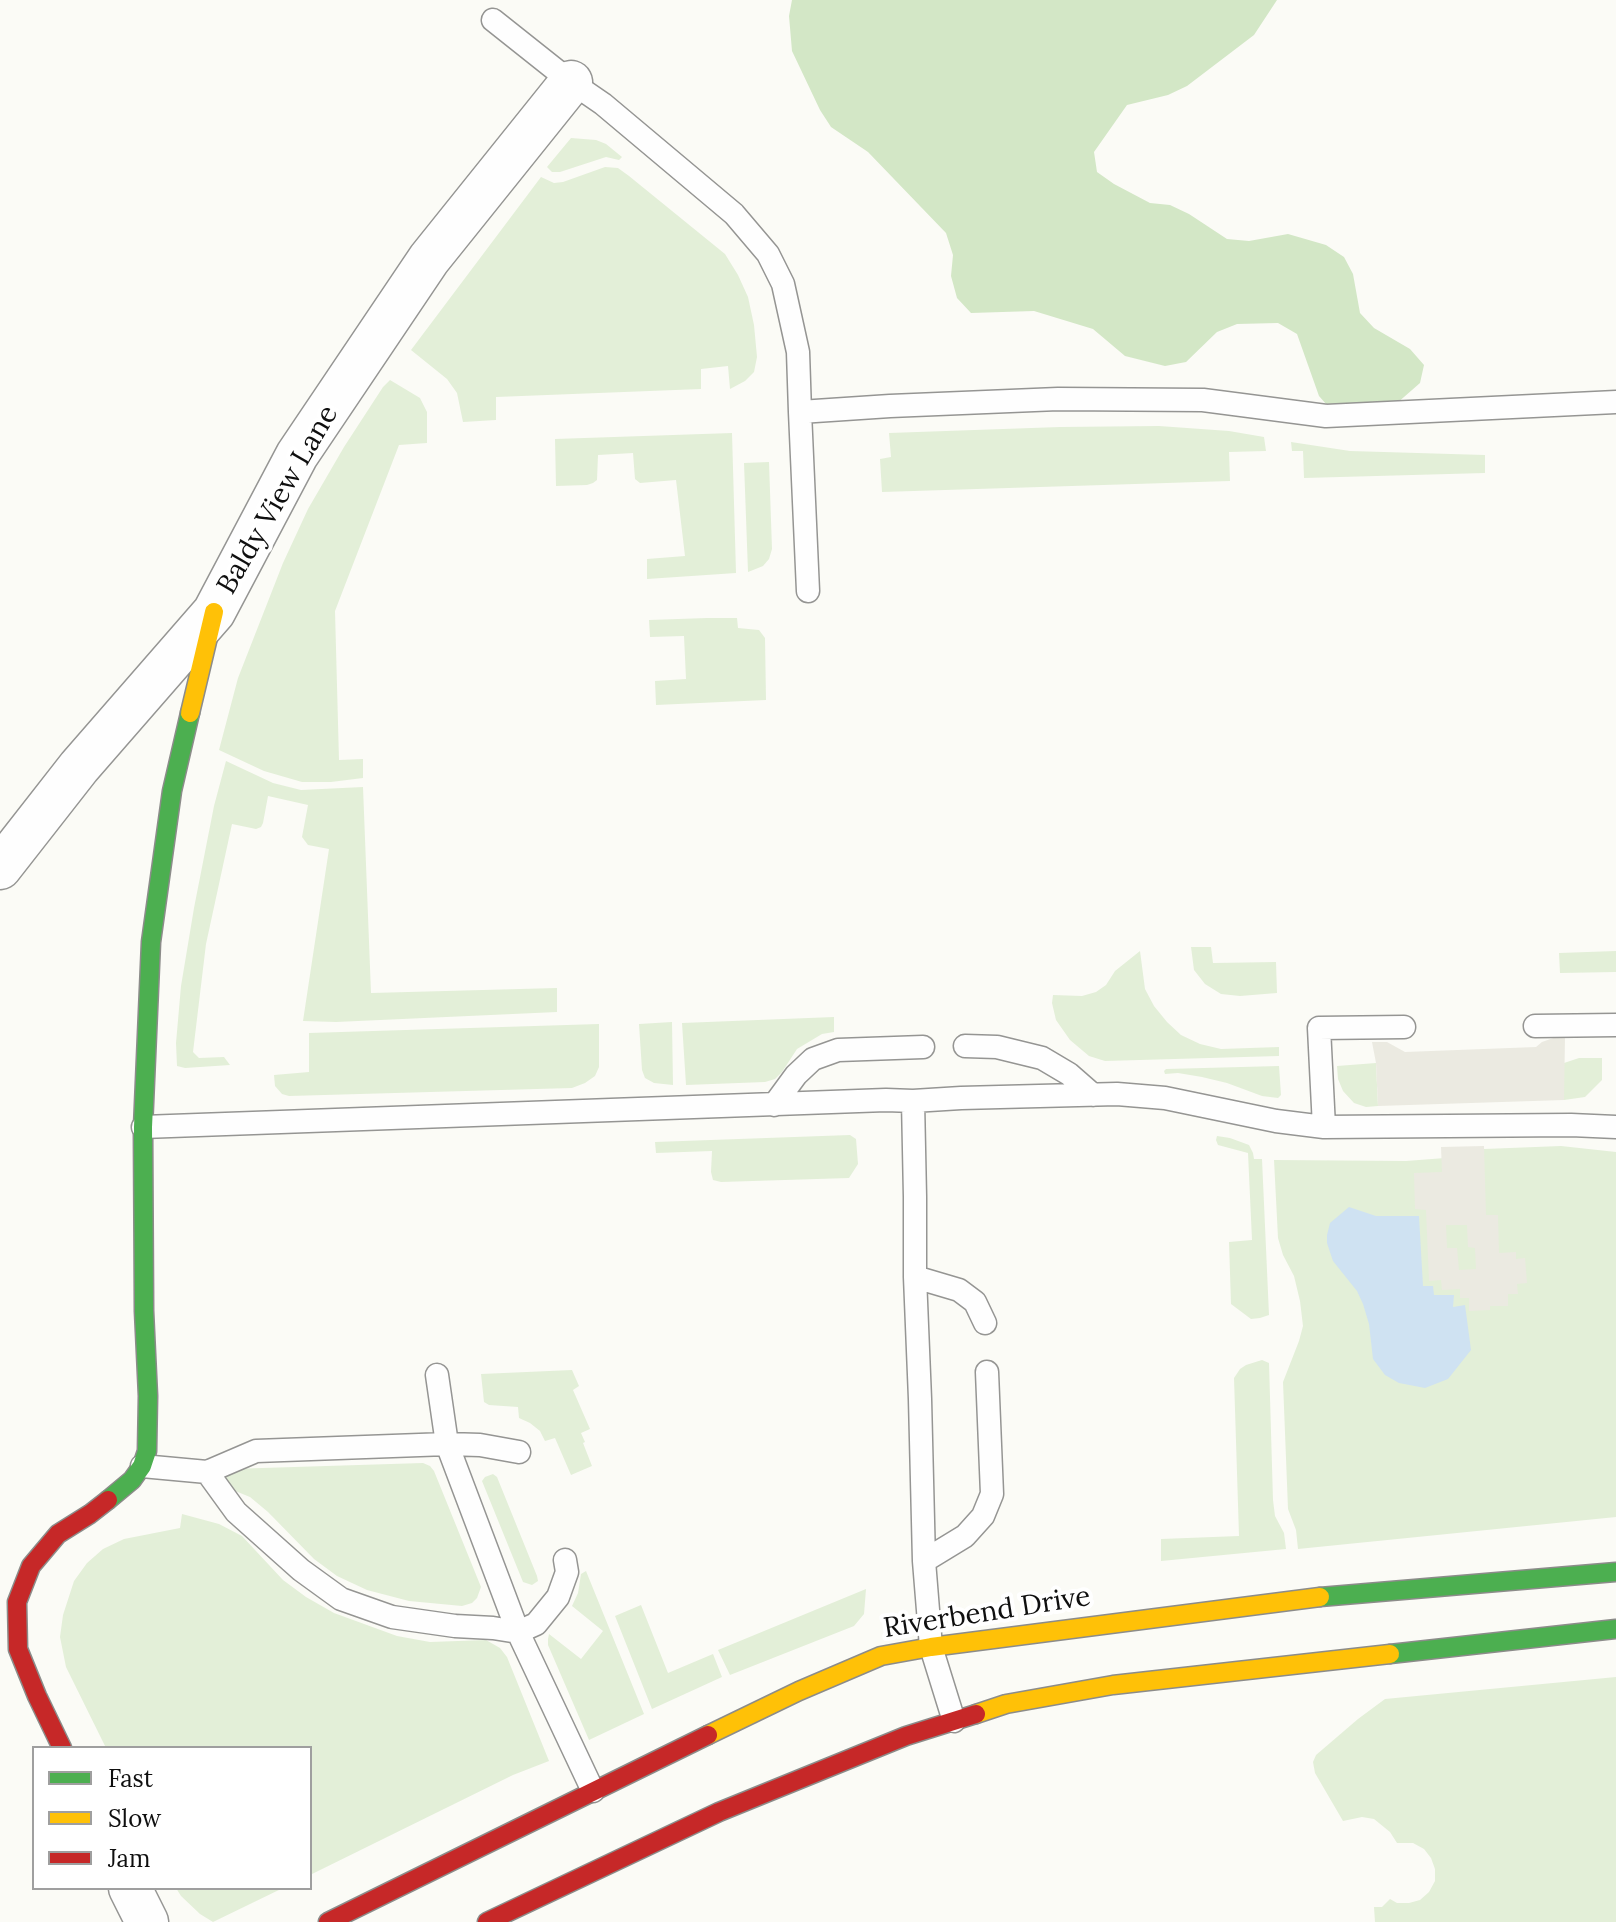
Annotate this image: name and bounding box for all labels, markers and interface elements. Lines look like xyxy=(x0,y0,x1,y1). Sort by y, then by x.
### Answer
street label: Baldy View Lane xyxy=(210,400,346,600)
street label: Riverbend Drive xyxy=(881,1580,1093,1646)
legend xyxy=(32,1746,312,1890)
text: Fast xyxy=(108,1763,153,1794)
text: Slow xyxy=(108,1803,161,1834)
text: Jam xyxy=(108,1843,150,1874)

